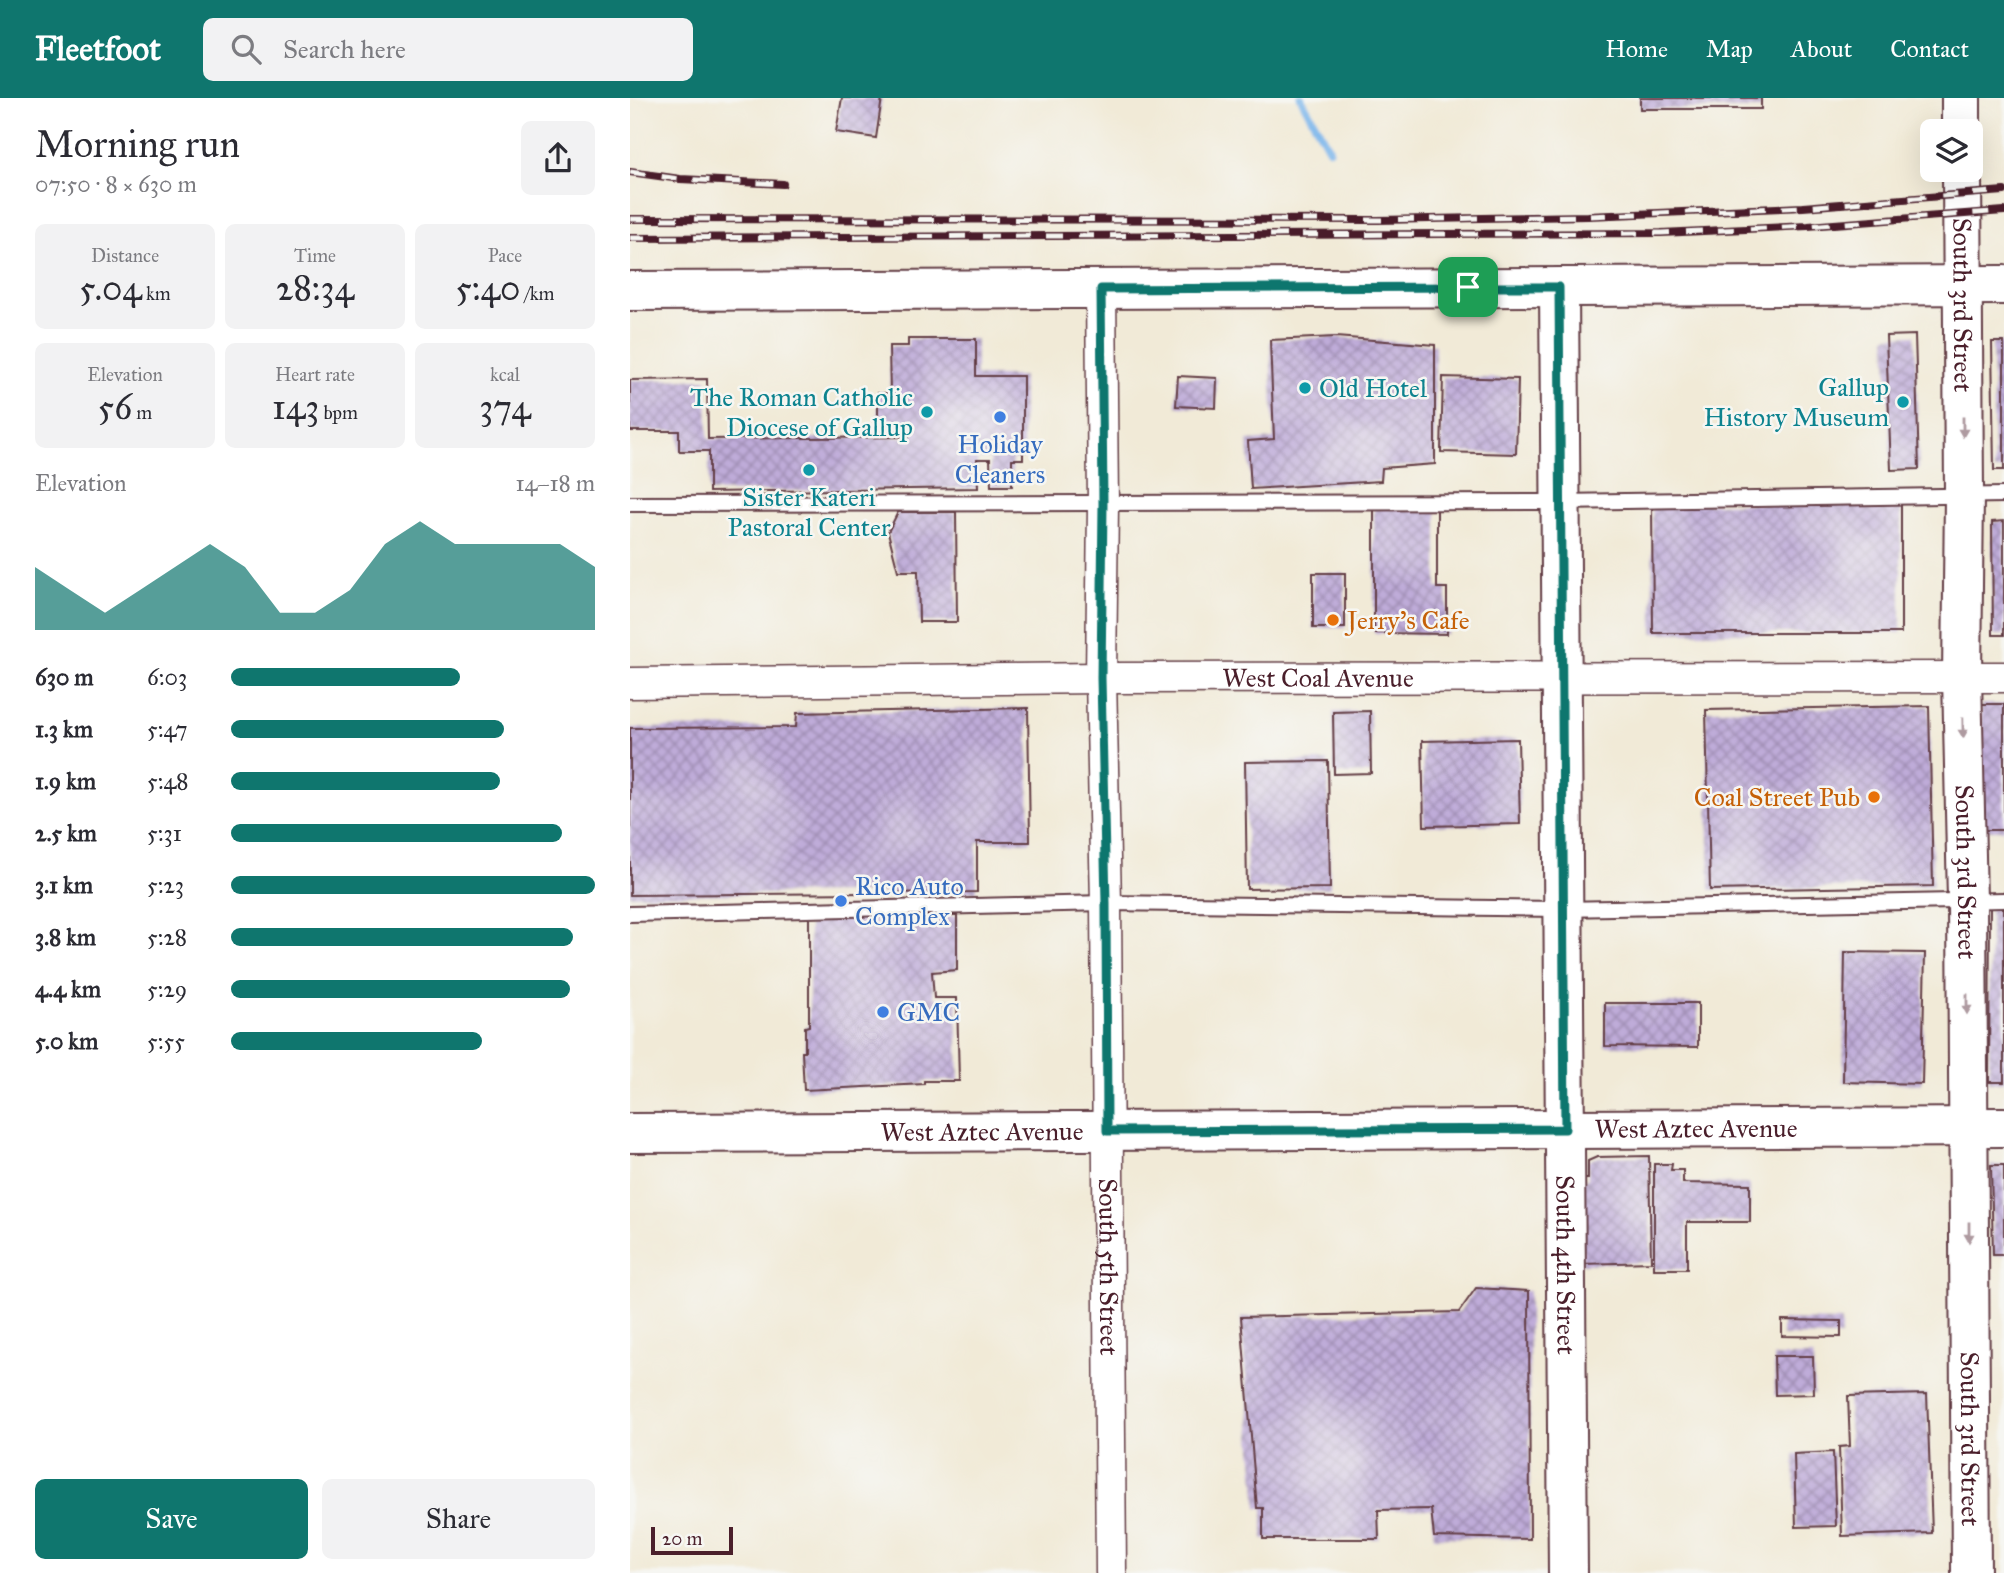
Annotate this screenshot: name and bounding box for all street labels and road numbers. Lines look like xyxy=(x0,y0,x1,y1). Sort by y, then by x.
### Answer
street label: South 3rd Street xyxy=(1946,217,1979,393)
street label: West Coal Avenue xyxy=(1222,662,1414,694)
street label: South 3rd Street xyxy=(1948,784,1983,959)
street label: West Aztec Avenue xyxy=(1594,1112,1798,1145)
street label: West Aztec Avenue xyxy=(880,1115,1084,1148)
street label: South 4th Street xyxy=(1549,1175,1582,1355)
street label: South 5th Street xyxy=(1092,1178,1125,1356)
street label: South 3rd Street xyxy=(1954,1351,1987,1526)

